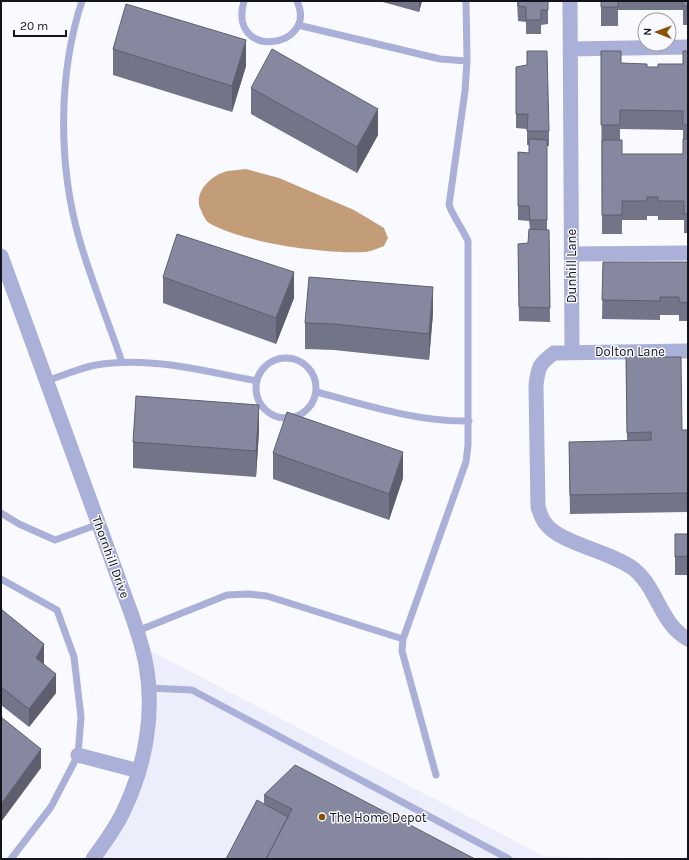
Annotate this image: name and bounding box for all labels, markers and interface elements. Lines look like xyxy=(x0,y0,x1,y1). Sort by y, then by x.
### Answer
scale bar xyxy=(14,12,66,38)
north arrow xyxy=(637,12,677,52)
text: 20 m xyxy=(20,19,48,33)
text: N xyxy=(641,28,654,36)
street label: Dunhill Lane xyxy=(564,229,579,303)
street label: Dolton Lane xyxy=(595,344,665,359)
street label: Thornhill Drive xyxy=(89,514,133,600)
place label: The Home Depot xyxy=(330,810,427,825)
marker: The Home Depot xyxy=(317,812,327,822)

